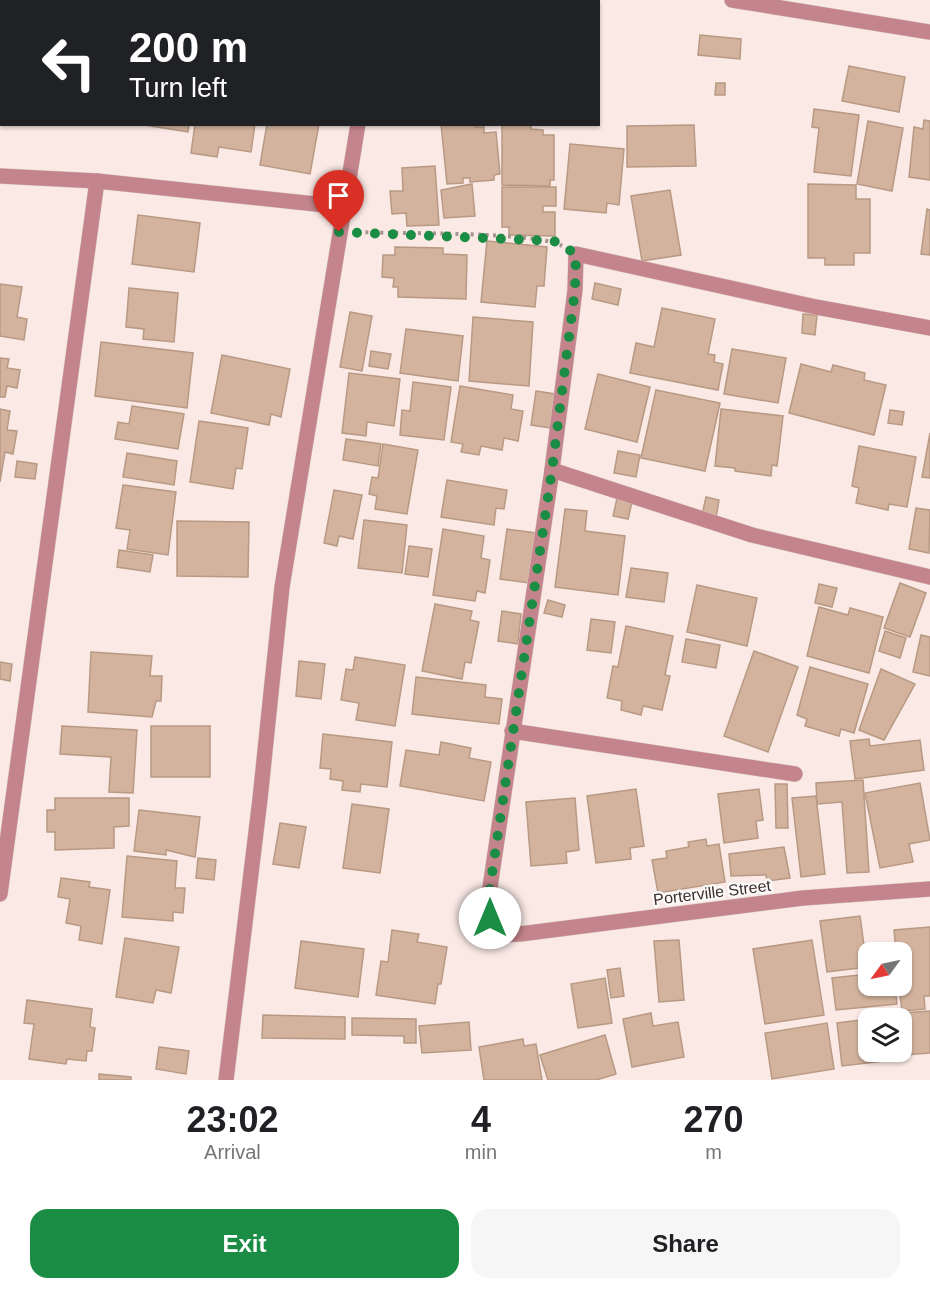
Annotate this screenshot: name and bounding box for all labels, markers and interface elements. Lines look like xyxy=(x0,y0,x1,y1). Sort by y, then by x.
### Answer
icon: left xyxy=(30,24,108,102)
text: 200 m xyxy=(129,24,248,71)
text: Turn left xyxy=(129,73,227,103)
pin xyxy=(313,170,364,232)
icon: arrive xyxy=(322,179,355,212)
street label: Porterville Street xyxy=(652,877,772,908)
position arrow xyxy=(458,886,522,950)
north arrow xyxy=(858,942,912,996)
map controls xyxy=(858,942,912,1062)
button: layers xyxy=(858,1008,912,1062)
text: 23:02 xyxy=(186,1099,278,1140)
text: 4 xyxy=(471,1099,491,1140)
text: 270 xyxy=(683,1099,744,1140)
text: Arrival xyxy=(204,1141,261,1163)
text: min xyxy=(465,1141,497,1163)
text: m xyxy=(705,1141,722,1163)
button: Exit xyxy=(30,1209,459,1278)
button: Share xyxy=(471,1209,900,1278)

